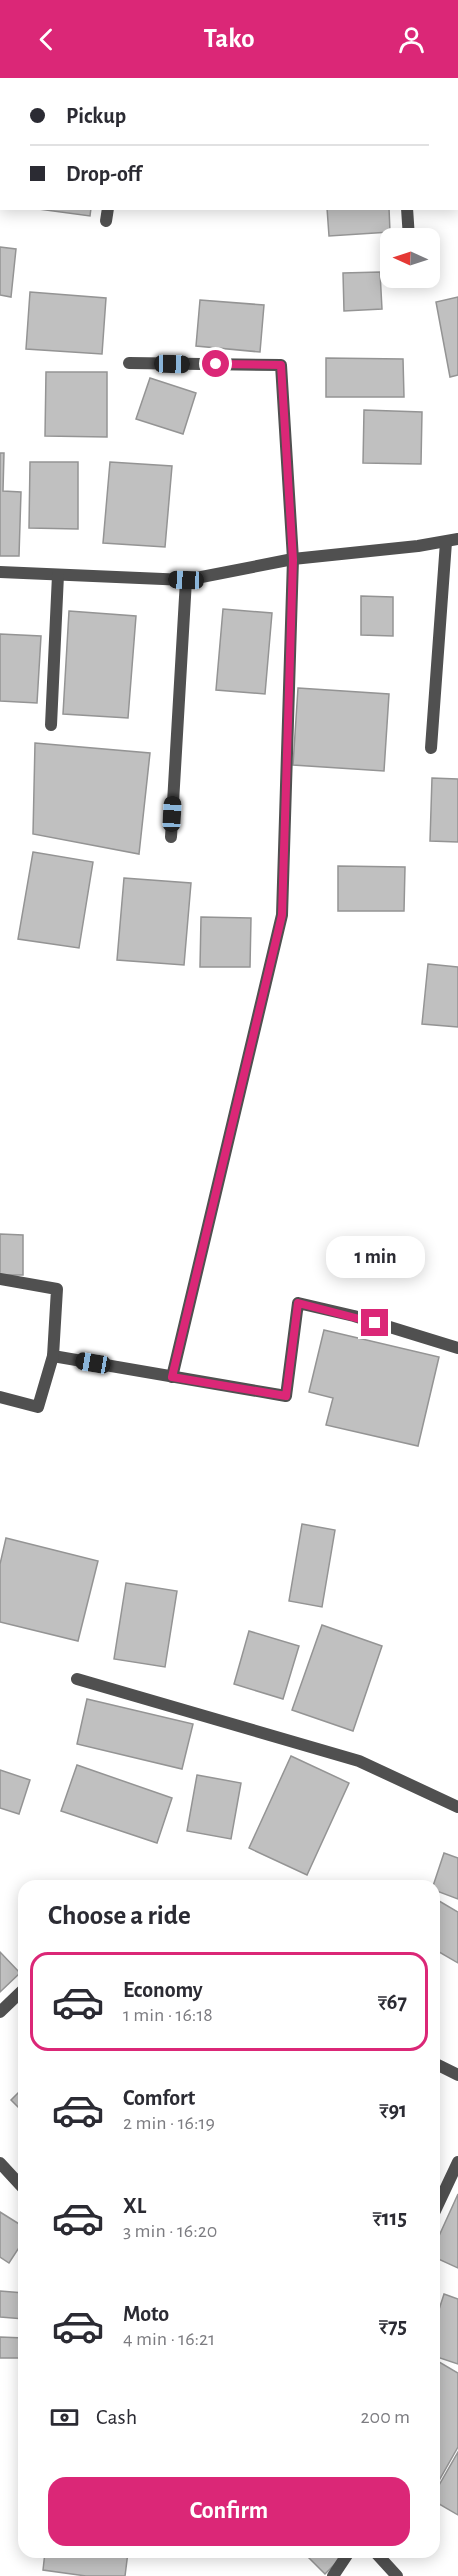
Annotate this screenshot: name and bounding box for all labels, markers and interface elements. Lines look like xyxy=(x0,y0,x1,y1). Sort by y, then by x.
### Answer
icon: back xyxy=(30,23,63,56)
icon: person xyxy=(395,23,428,56)
text: Tako xyxy=(203,25,255,52)
text: Pickup xyxy=(66,105,126,127)
text: Drop-off xyxy=(66,163,142,185)
north arrow xyxy=(380,228,440,288)
map controls xyxy=(380,228,440,288)
route start xyxy=(202,350,229,377)
car xyxy=(154,355,190,373)
car xyxy=(168,570,204,590)
car xyxy=(162,796,182,832)
callout: 1 min xyxy=(326,1236,424,1278)
text: 1 min xyxy=(354,1247,397,1267)
route end xyxy=(361,1309,388,1336)
car xyxy=(74,1351,112,1375)
text: Choose a ride xyxy=(48,1902,191,1929)
icon: car xyxy=(51,1975,105,2029)
text: Economy xyxy=(123,1979,203,2001)
text: ₹67 xyxy=(378,1991,407,2013)
text: 1 min · 16:18 xyxy=(123,2005,213,2025)
icon: car xyxy=(51,2083,105,2137)
text: Comfort xyxy=(123,2087,195,2109)
text: ₹91 xyxy=(379,2099,407,2121)
text: 2 min · 16:19 xyxy=(123,2113,215,2133)
icon: car xyxy=(51,2191,105,2245)
text: XL xyxy=(123,2195,146,2217)
text: ₹115 xyxy=(372,2207,407,2229)
text: 3 min · 16:20 xyxy=(123,2221,217,2241)
icon: car xyxy=(51,2299,105,2353)
text: Moto xyxy=(123,2303,169,2325)
text: ₹75 xyxy=(379,2315,407,2337)
text: 4 min · 16:21 xyxy=(123,2329,215,2349)
icon: cash xyxy=(48,2401,81,2434)
text: Cash xyxy=(96,2406,137,2428)
text: 200 m xyxy=(360,2407,410,2427)
button: Confirm xyxy=(48,2477,410,2546)

